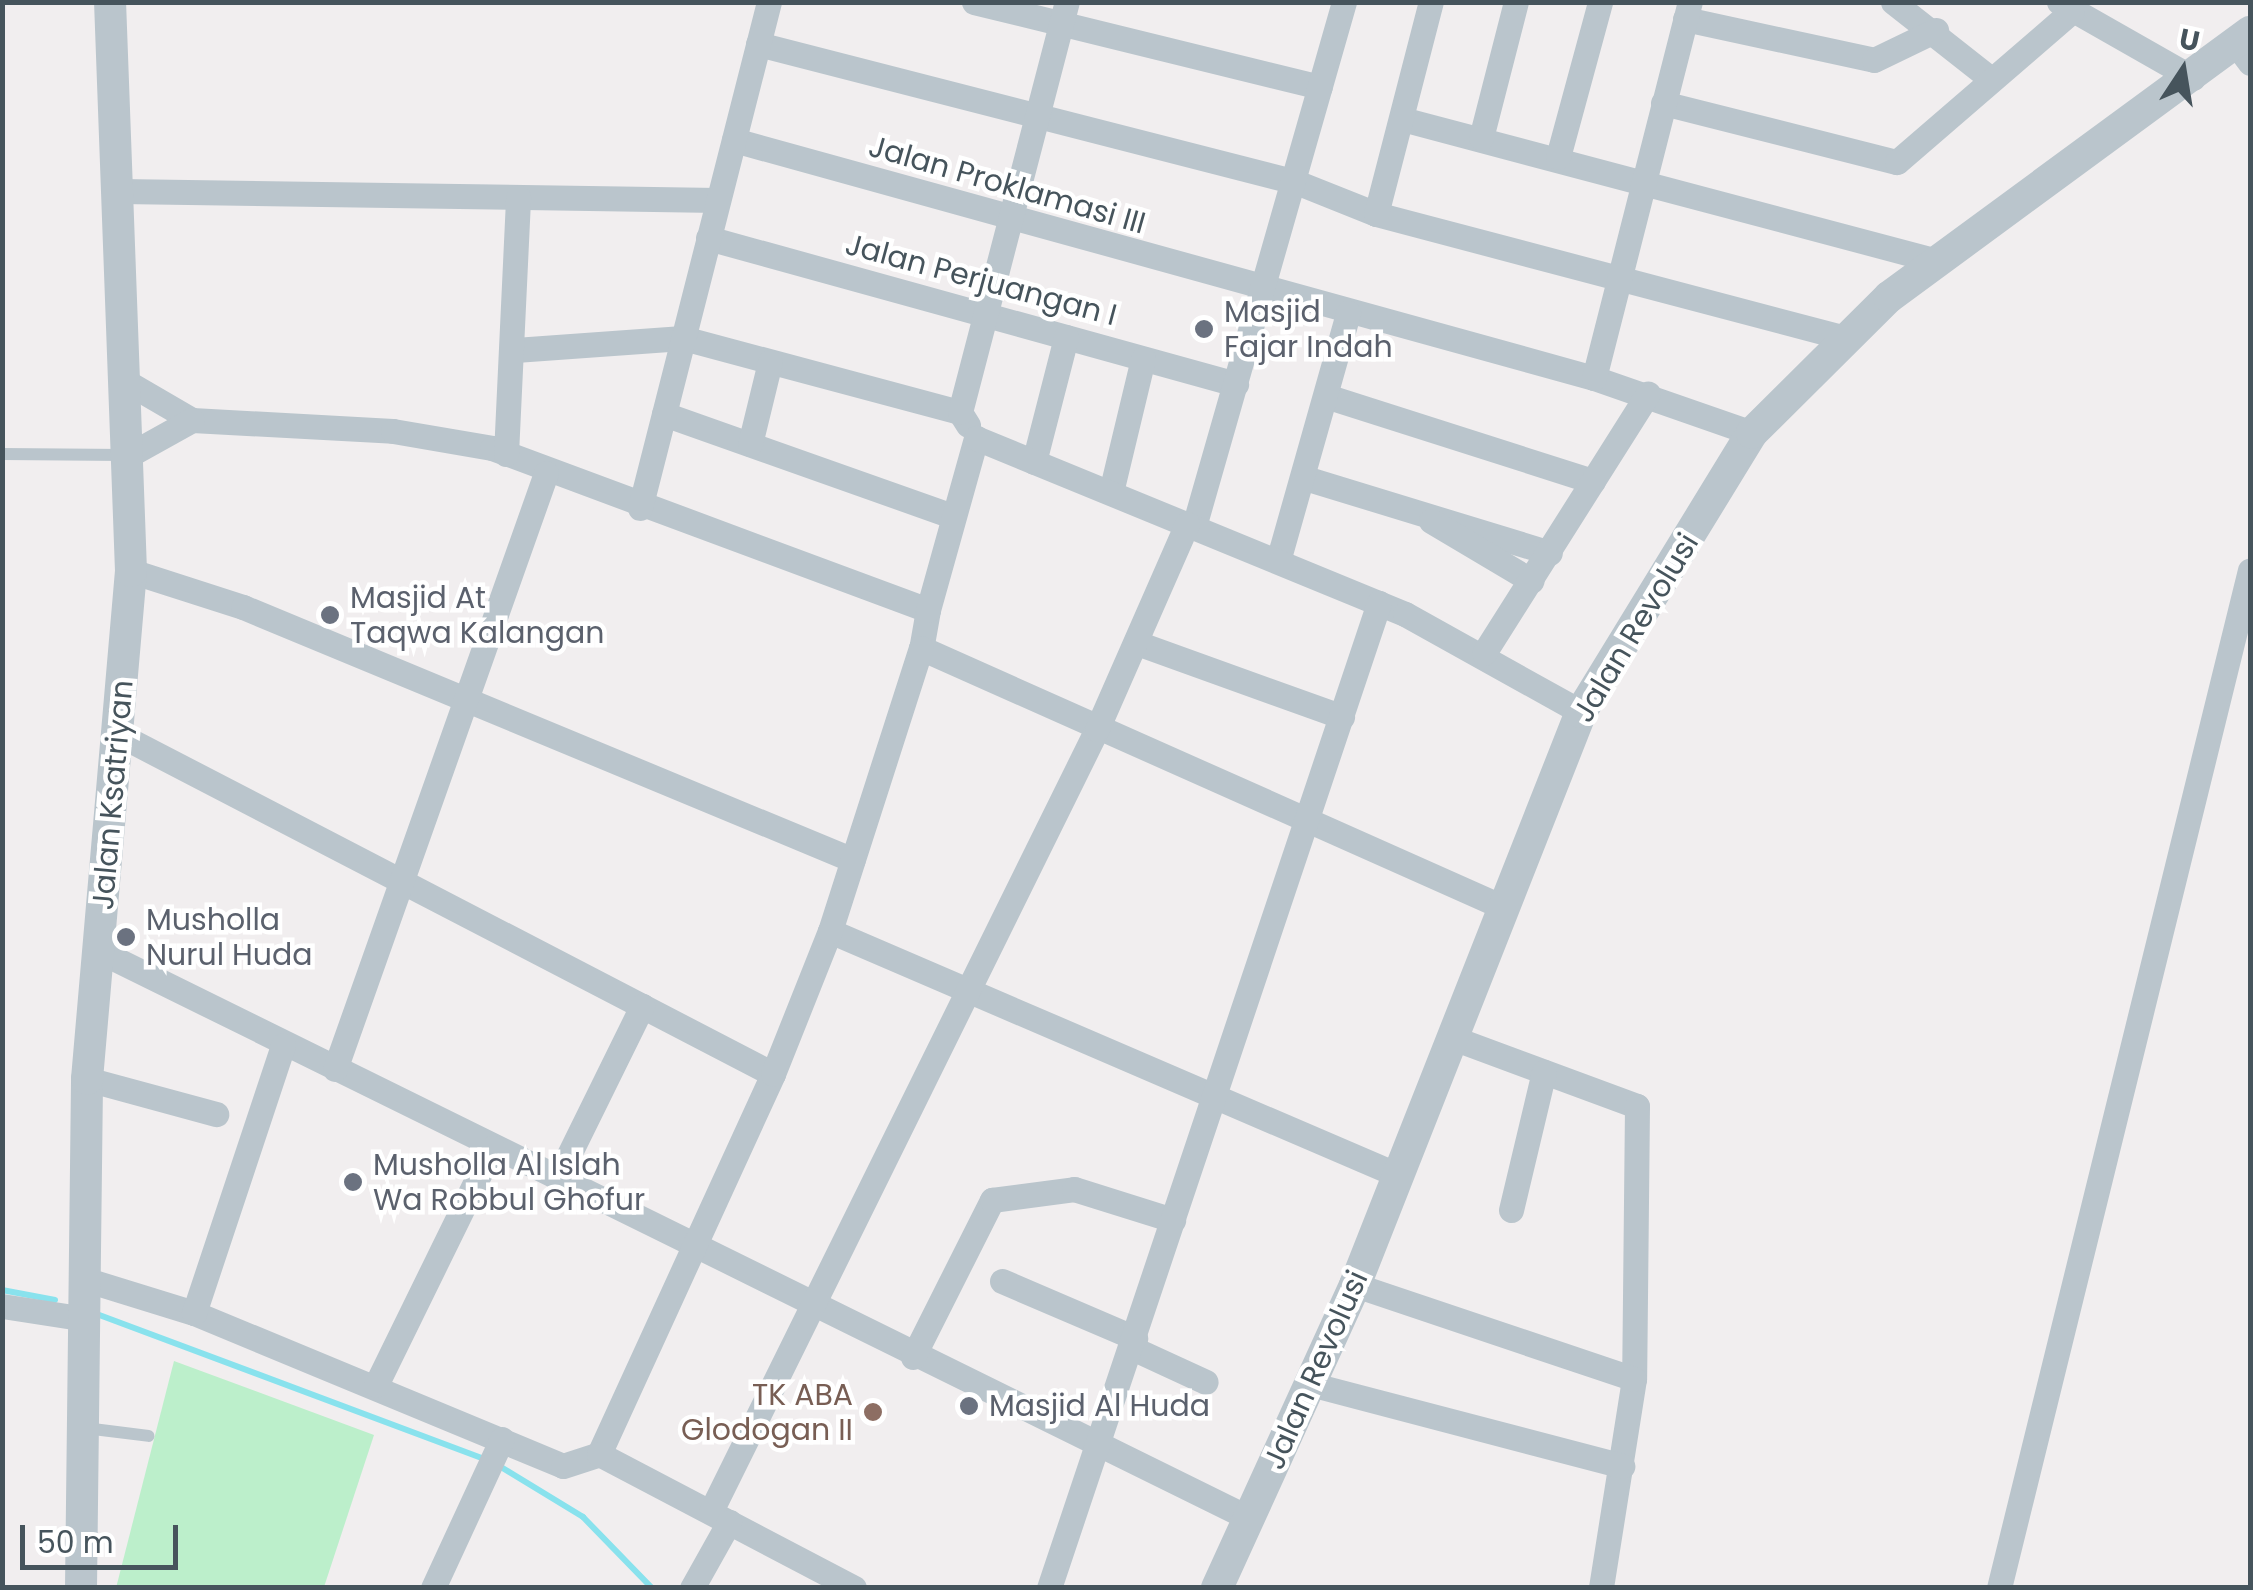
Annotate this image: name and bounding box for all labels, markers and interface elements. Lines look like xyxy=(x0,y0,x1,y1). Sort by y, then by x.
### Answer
text: U xyxy=(2176,19,2203,61)
north arrow xyxy=(2133,20,2233,120)
street label: Jalan Proklamasi III xyxy=(864,128,1150,242)
street label: Jalan Perjuangan I xyxy=(841,226,1121,334)
place label: Masjid Fajar Indah xyxy=(1224,294,1393,364)
marker: Masjid Fajar Indah xyxy=(1193,318,1215,340)
street label: Jalan Revolusi xyxy=(1566,527,1706,729)
place label: Masjid At Taqwa Kalangan xyxy=(350,580,605,650)
marker: Masjid At Taqwa Kalangan xyxy=(319,604,341,626)
street label: Jalan Ksatriyan xyxy=(85,678,141,912)
place label: Musholla Nurul Huda xyxy=(146,902,313,972)
marker: Musholla Nurul Huda xyxy=(115,926,137,948)
place label: Musholla Al Islah Wa Robbul Ghofur xyxy=(373,1147,645,1218)
marker: Musholla Al Islah Wa Robbul Ghofur xyxy=(342,1171,364,1193)
street label: Jalan Revolusi xyxy=(1256,1265,1376,1475)
place label: TK ABA Glodogan II xyxy=(681,1377,853,1448)
place label: Masjid Al Huda xyxy=(989,1388,1210,1424)
marker: Masjid Al Huda xyxy=(958,1395,980,1417)
marker: TK ABA Glodogan II xyxy=(862,1401,884,1423)
scale bar xyxy=(25,1505,182,1567)
text: 50 m xyxy=(37,1521,114,1564)

